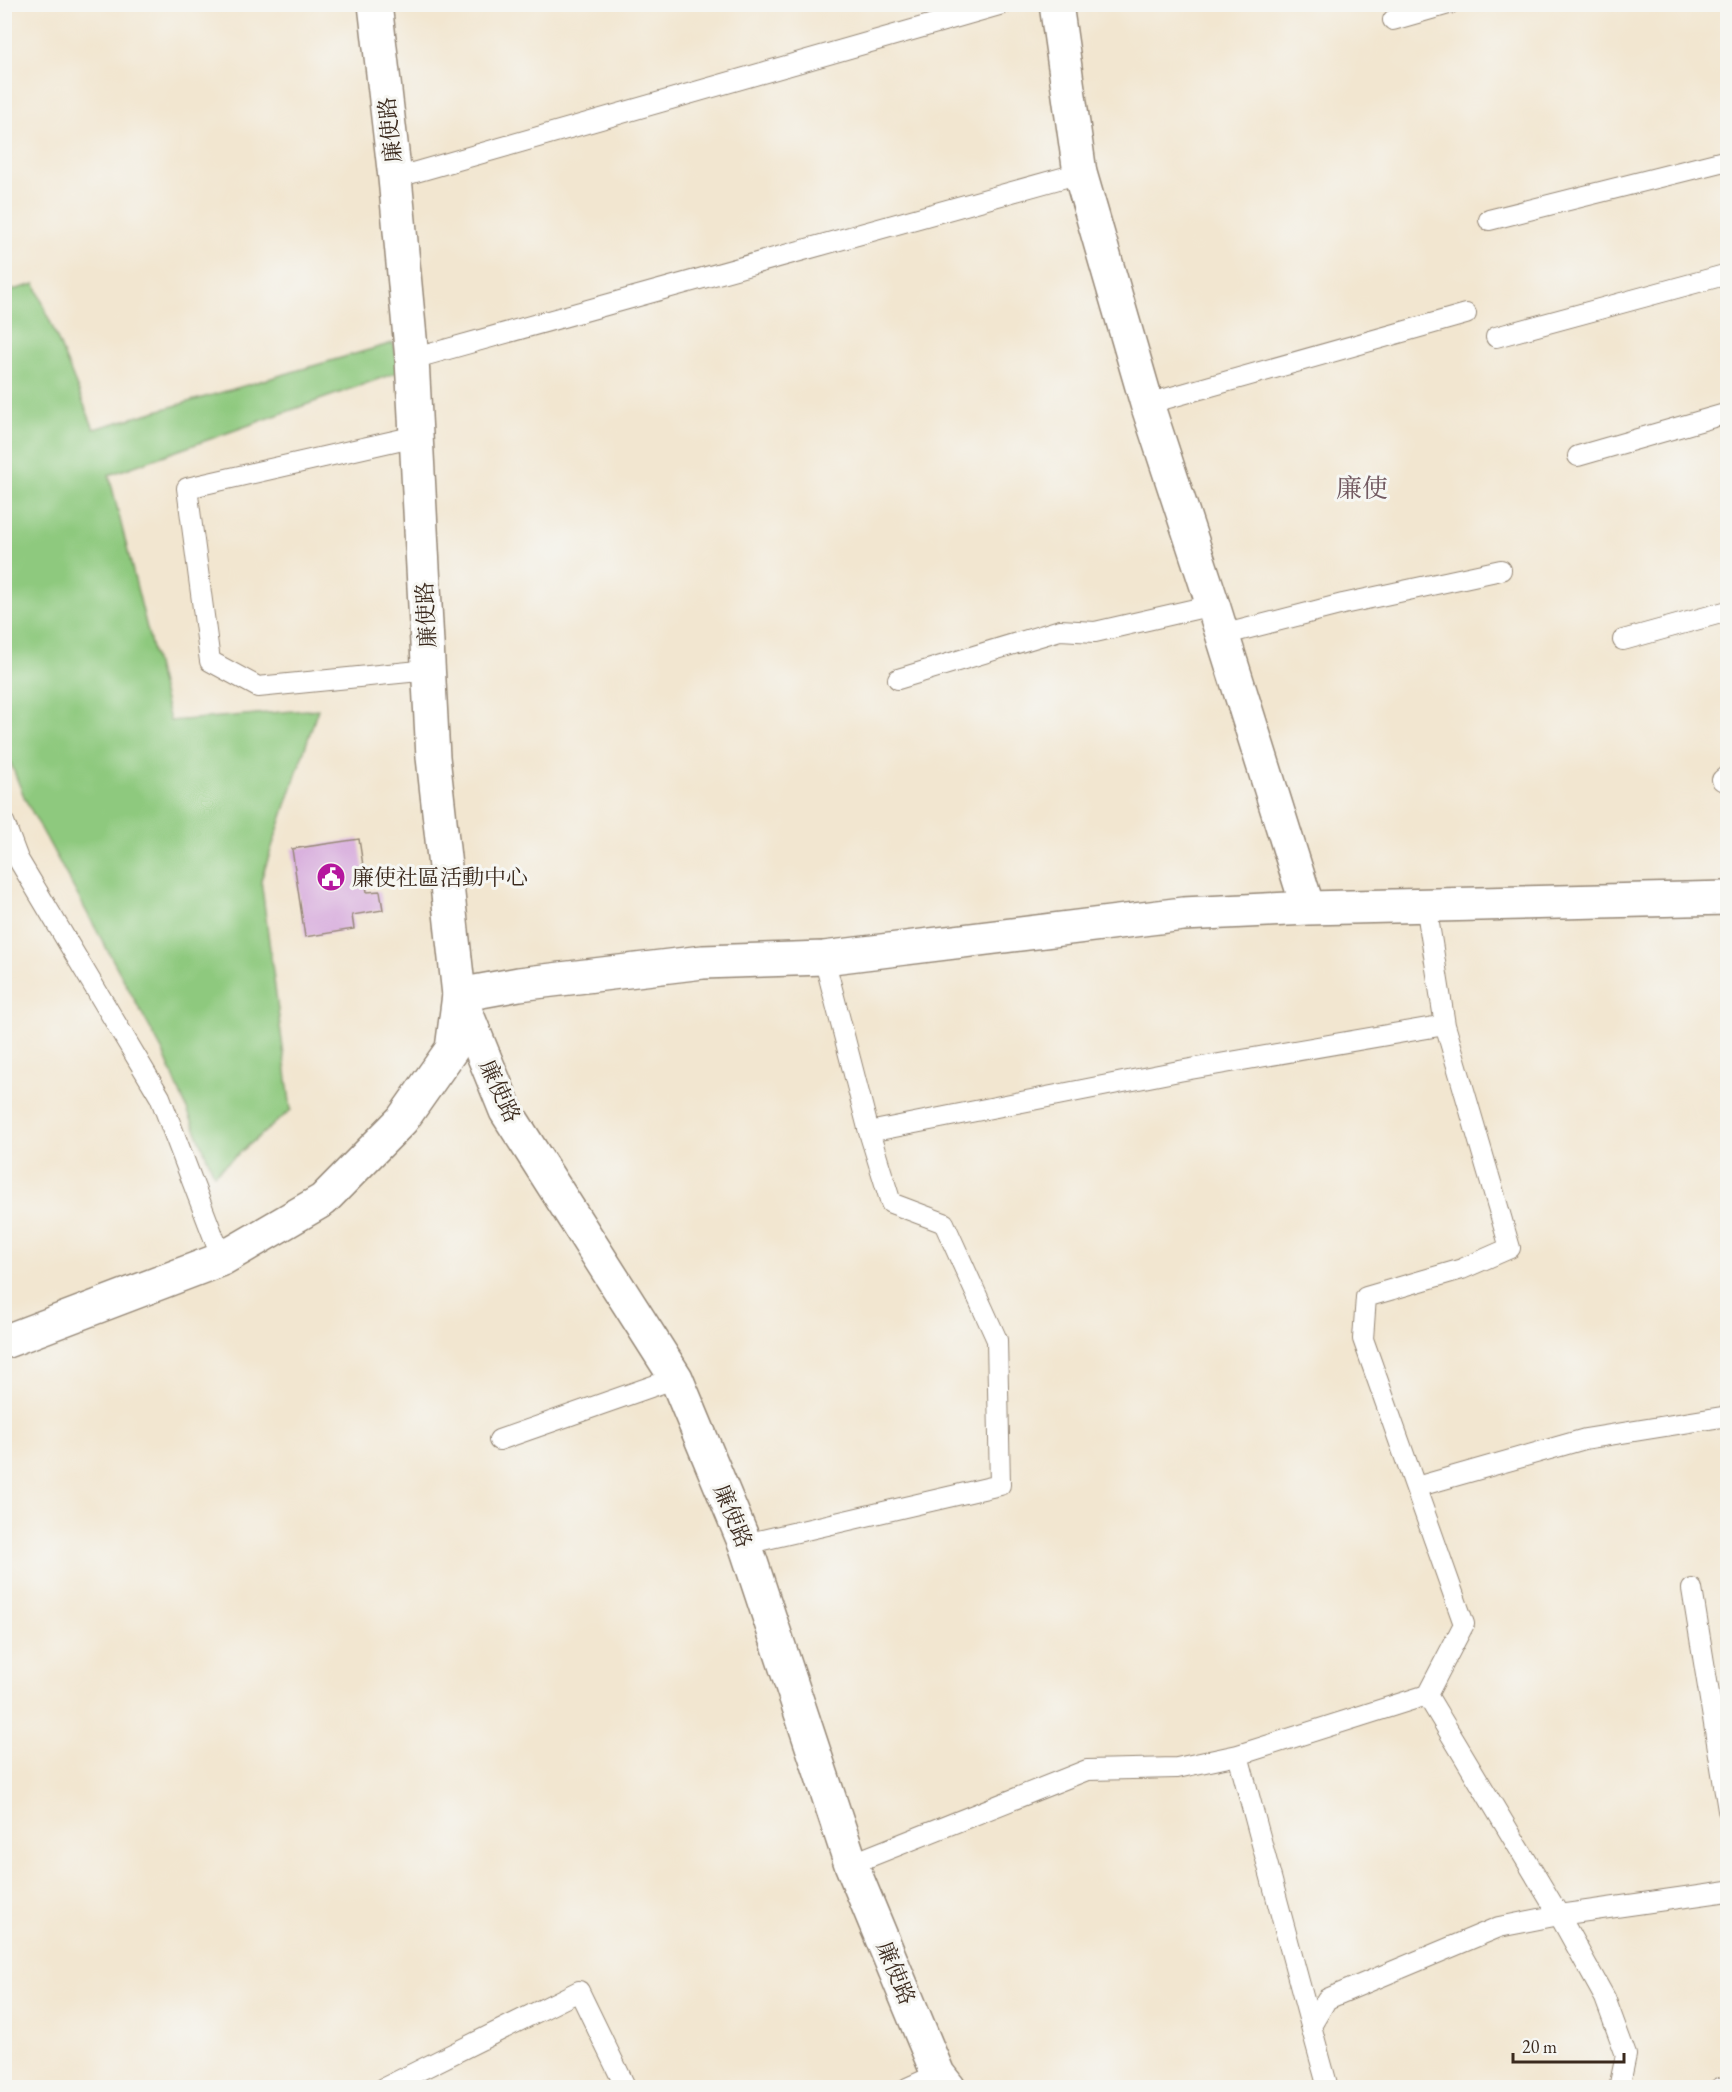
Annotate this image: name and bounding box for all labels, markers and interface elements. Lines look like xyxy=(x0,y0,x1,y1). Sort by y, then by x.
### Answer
street label: 廉使路 xyxy=(372,96,408,164)
district label: 廉使 xyxy=(1336,471,1388,505)
street label: 廉使路 xyxy=(410,581,442,649)
public building icon: 廉使社區活動中心 xyxy=(315,861,347,893)
place label: 廉使社區活動中心 xyxy=(352,863,528,892)
street label: 廉使路 xyxy=(473,1055,527,1127)
street label: 廉使路 xyxy=(707,1480,759,1552)
street label: 廉使路 xyxy=(870,1937,922,2009)
scale bar xyxy=(1513,2026,1624,2064)
text: 20 m xyxy=(1522,2035,1557,2058)

